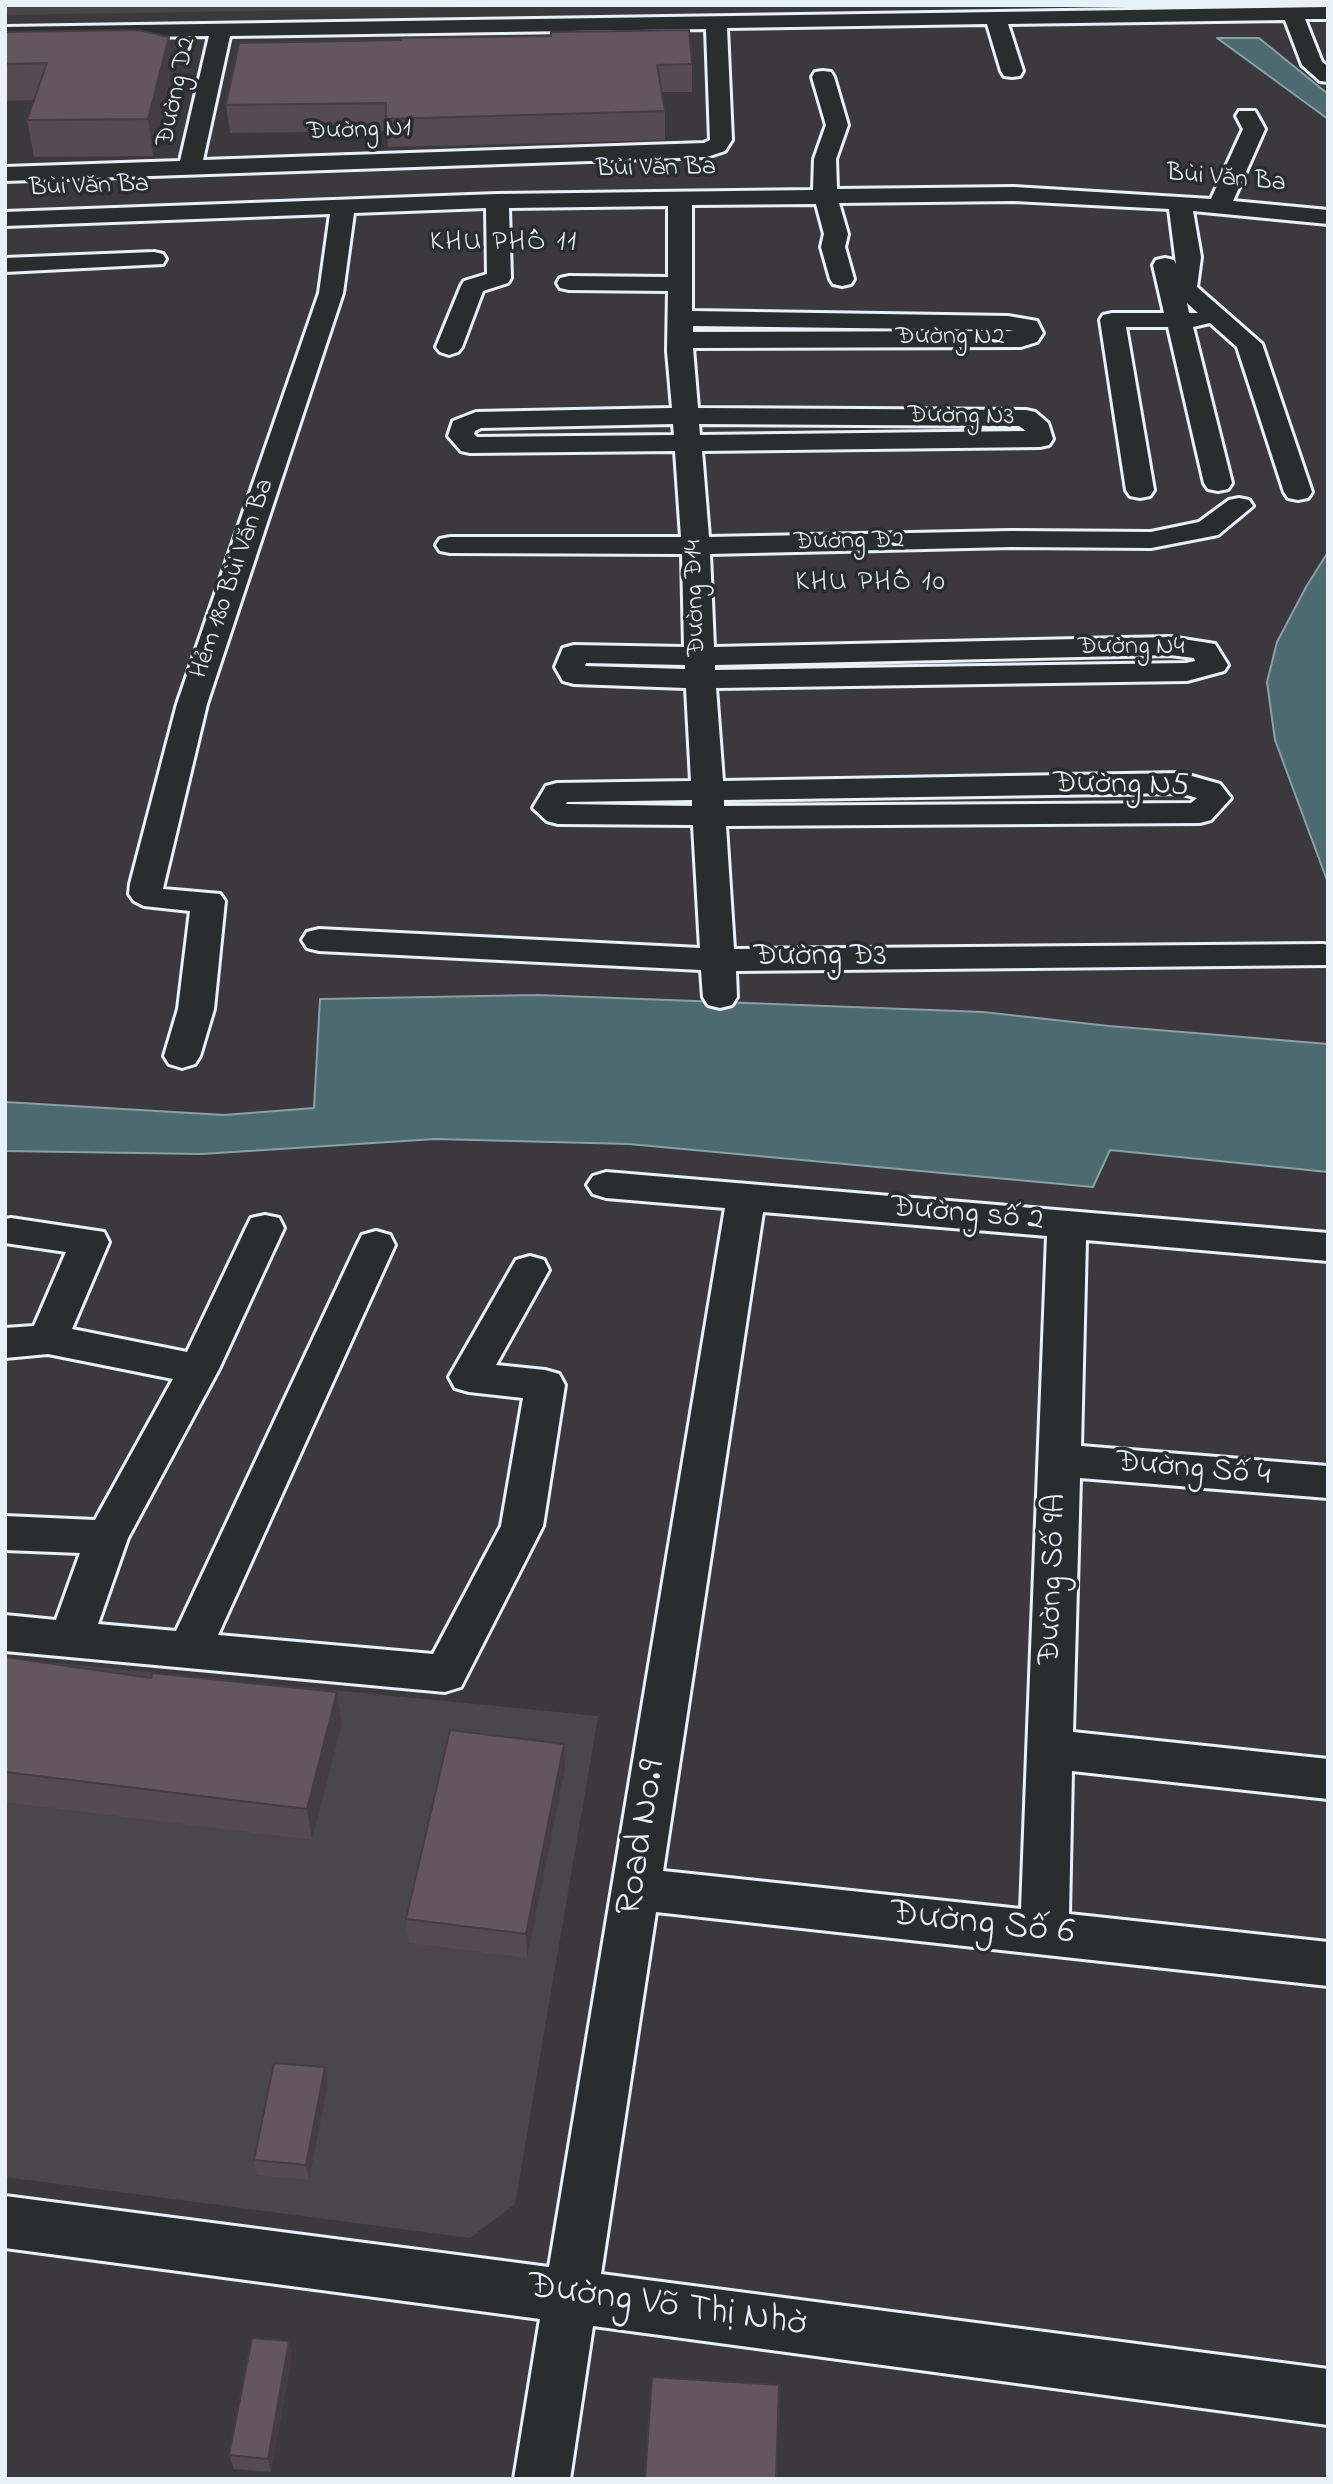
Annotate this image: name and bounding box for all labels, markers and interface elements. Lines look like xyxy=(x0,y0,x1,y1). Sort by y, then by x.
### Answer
street label: Đường D2 xyxy=(151,35,205,149)
street label: Đường N1 xyxy=(306,115,412,149)
street label: Bùi Văn Ba xyxy=(596,153,716,187)
street label: Bùi Văn Ba xyxy=(1165,159,1287,201)
street label: Bùi Văn Ba xyxy=(29,170,149,206)
district label: KHU PHỐ 11 xyxy=(431,227,577,261)
street label: Đường N2 xyxy=(896,323,1004,355)
street label: Đường N3 xyxy=(907,401,1015,435)
street label: Hẻm 180 Bùi Văn Ba xyxy=(185,475,283,683)
street label: Đường Đ2 xyxy=(794,526,904,560)
street label: Đường Đ14 xyxy=(679,539,715,657)
district label: KHU PHỐ 10 xyxy=(796,567,946,601)
street label: Đường N4 xyxy=(1078,633,1184,665)
street label: Đường N5 xyxy=(1052,767,1190,807)
street label: Đường Đ3 xyxy=(753,940,887,978)
street label: Đường số 2 xyxy=(889,1190,1045,1242)
street label: Đường Số 4 xyxy=(1114,1445,1272,1497)
street label: Đường Số 9A xyxy=(1033,1493,1077,1665)
street label: Road No.9 xyxy=(609,1757,679,1919)
street label: Đường Số 6 xyxy=(888,1894,1076,1958)
street label: Đường Võ Thị Nhờ xyxy=(525,2266,809,2350)

